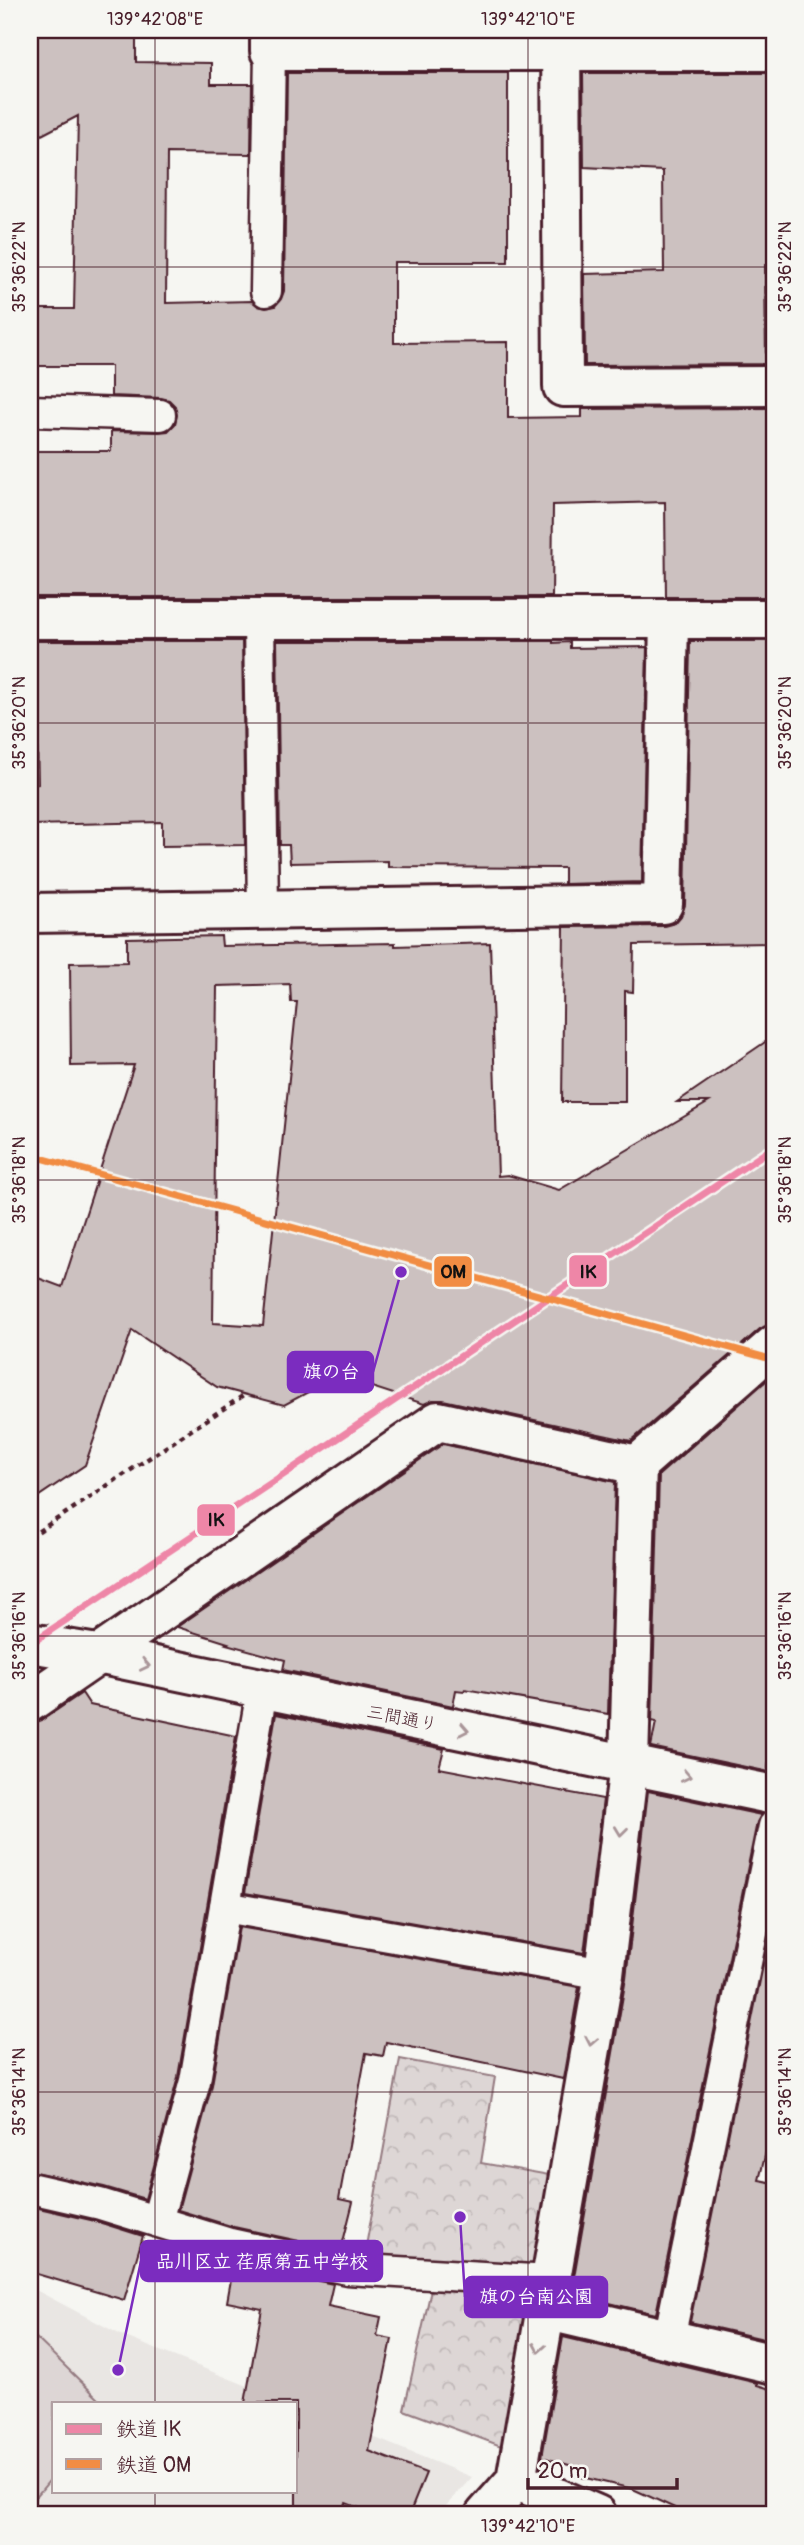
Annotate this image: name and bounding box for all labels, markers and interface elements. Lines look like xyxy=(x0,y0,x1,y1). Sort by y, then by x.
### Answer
text: 139°42'08"E xyxy=(107,8,203,31)
text: 139°42'10"E xyxy=(481,8,575,31)
text: 35°36'22"N xyxy=(8,221,31,313)
text: 35°36'22"N xyxy=(774,221,797,313)
text: 35°36'20"N xyxy=(8,676,31,770)
text: 35°36'20"N xyxy=(774,676,797,770)
text: 35°36'18"N xyxy=(8,1136,31,1224)
text: 35°36'18"N xyxy=(774,1136,797,1224)
line badge: IK xyxy=(568,1254,608,1288)
line badge: OM xyxy=(433,1255,473,1288)
text: OM xyxy=(440,1260,466,1284)
text: IK xyxy=(580,1260,597,1284)
callout: 旗の台 xyxy=(288,1352,373,1392)
text: 旗の台 xyxy=(302,1360,360,1384)
line badge: IK xyxy=(196,1503,236,1537)
text: IK xyxy=(208,1508,225,1532)
text: 35°36'16"N xyxy=(8,1592,31,1680)
text: 35°36'16"N xyxy=(774,1592,797,1680)
one-way arrow xyxy=(139,1656,151,1671)
street label: 三間通り xyxy=(364,1700,439,1737)
one-way arrow xyxy=(458,1722,470,1737)
one-way arrow xyxy=(680,1768,692,1783)
one-way arrow xyxy=(613,1826,628,1837)
one-way arrow xyxy=(584,2035,599,2047)
text: 35°36'14"N xyxy=(8,2048,31,2136)
text: 35°36'14"N xyxy=(774,2048,797,2136)
callout: 品川区立 荏原第五中学校 xyxy=(141,2241,382,2281)
text: 品川区立 荏原第五中学校 xyxy=(155,2250,369,2274)
callout: 旗の台南公園 xyxy=(465,2277,607,2317)
text: 旗の台南公園 xyxy=(479,2285,593,2309)
one-way arrow xyxy=(532,2342,547,2354)
legend xyxy=(52,2402,298,2492)
text: 鉄道 IK xyxy=(116,2416,181,2443)
scale bar xyxy=(528,2447,676,2491)
text: 鉄道 OM xyxy=(116,2452,191,2479)
text: 20 m xyxy=(538,2458,587,2485)
text: 139°42'10"E xyxy=(481,2515,575,2538)

